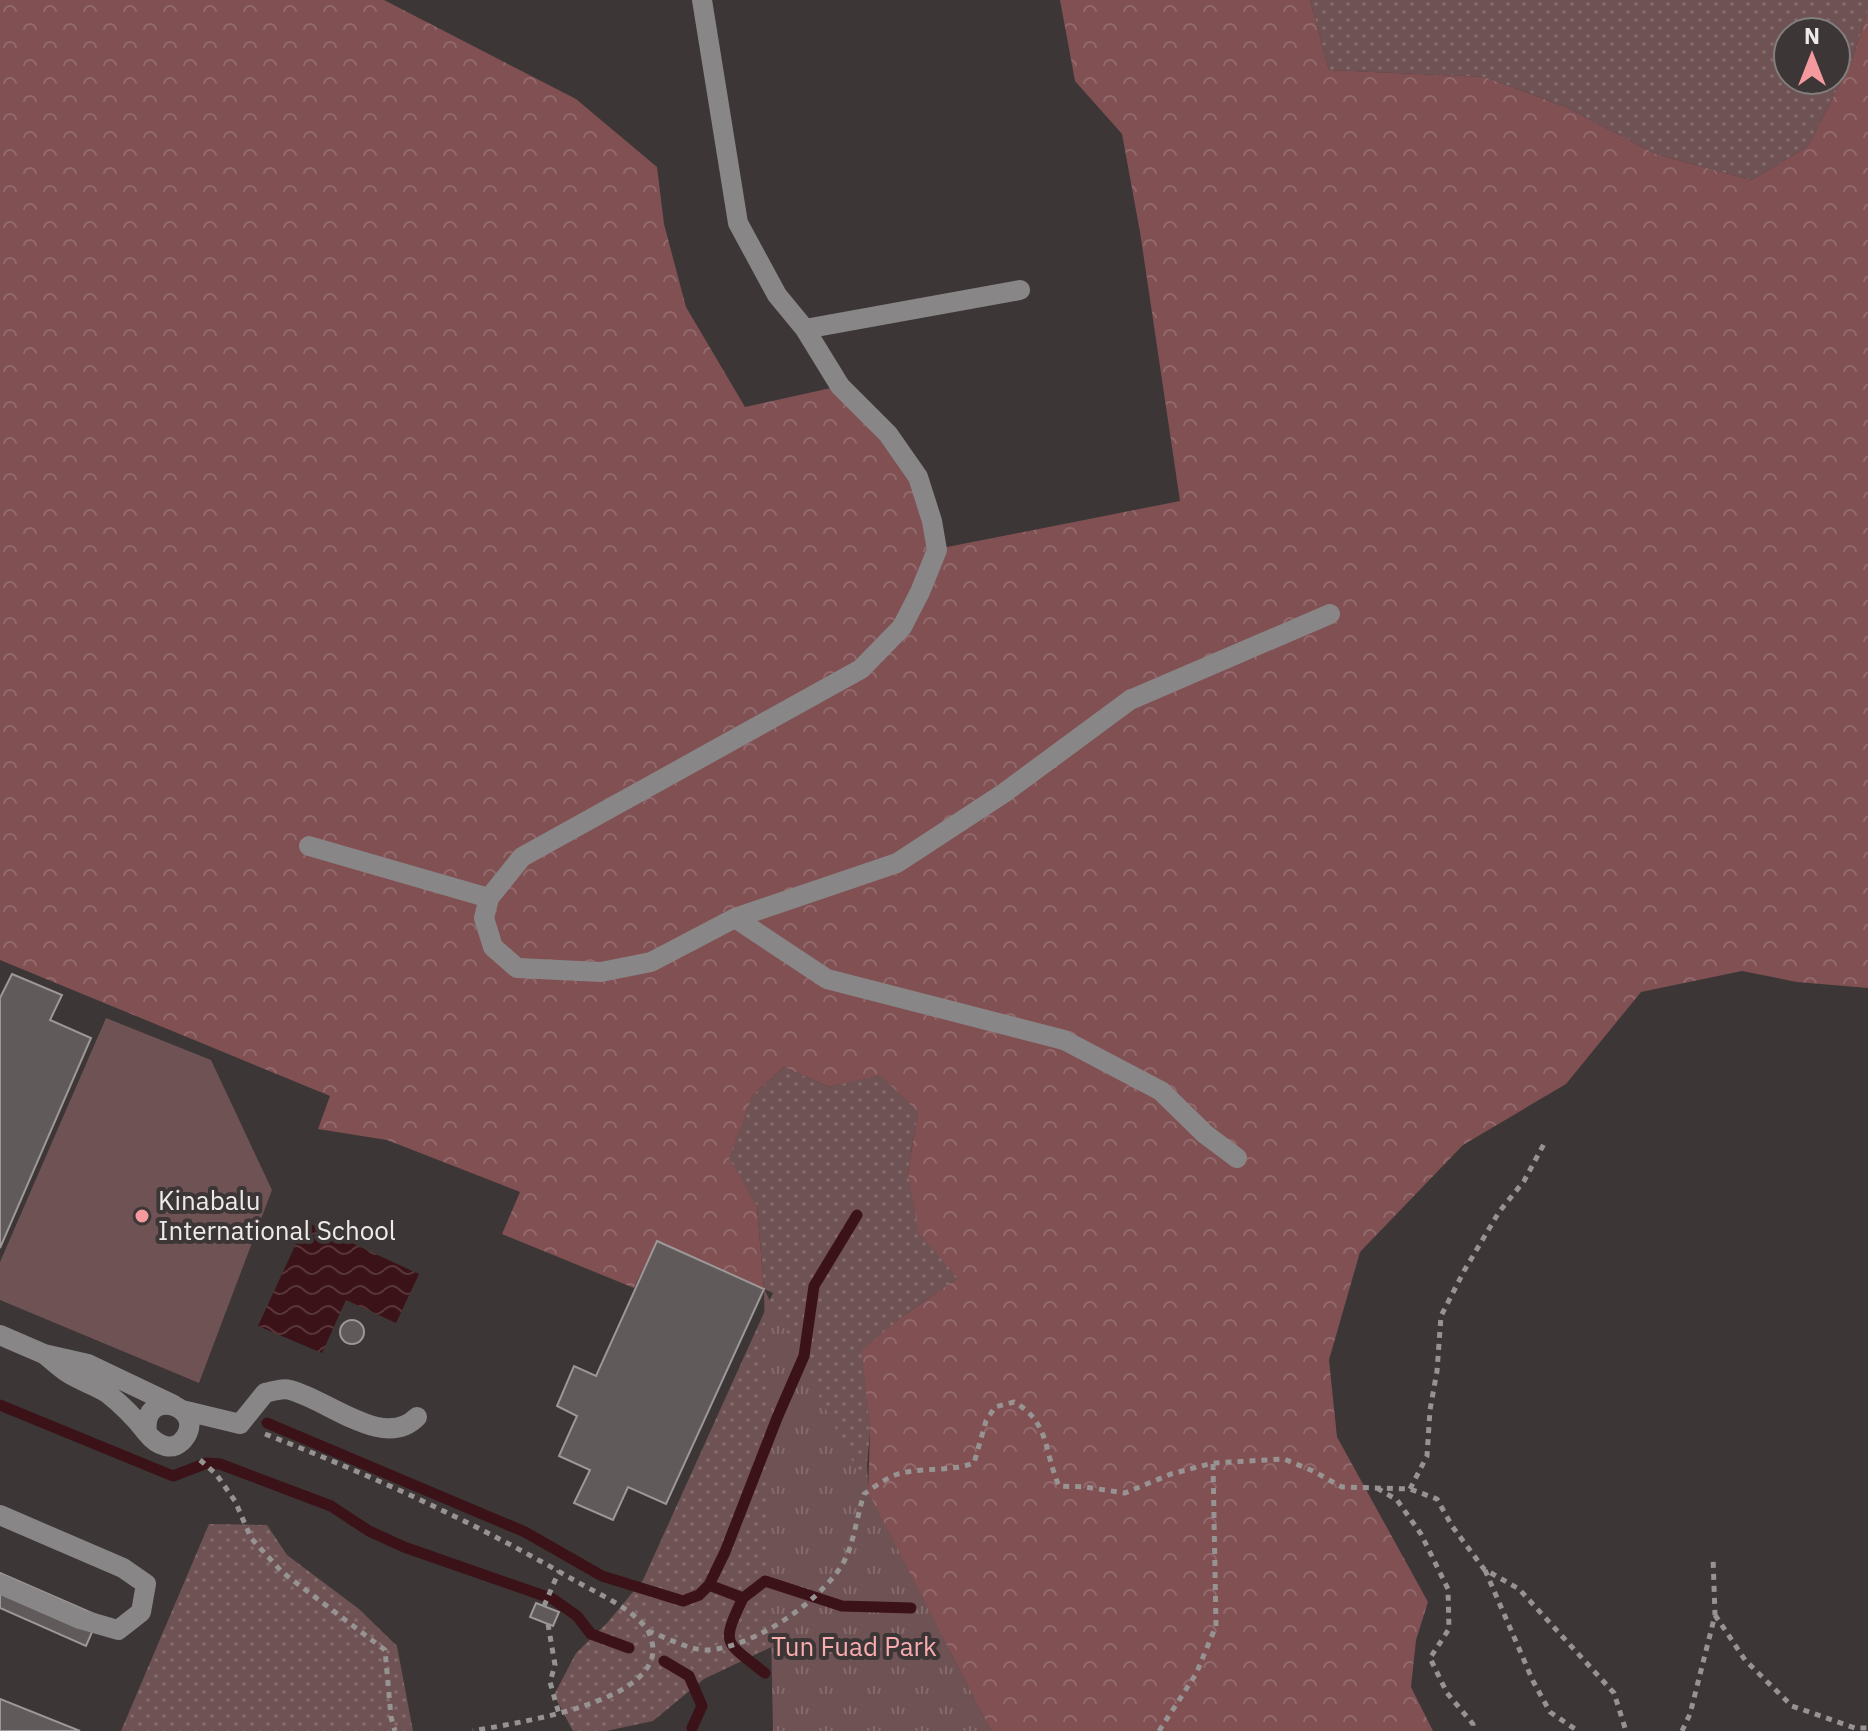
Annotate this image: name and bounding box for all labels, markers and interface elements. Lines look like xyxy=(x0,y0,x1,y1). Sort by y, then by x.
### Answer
north arrow xyxy=(1772,16,1852,96)
text: N xyxy=(1804,21,1820,50)
place label: Kinabalu International School xyxy=(158,1183,396,1247)
marker: Kinabalu International School xyxy=(133,1207,151,1225)
park label: Tun Fuad Park xyxy=(771,1629,937,1663)

